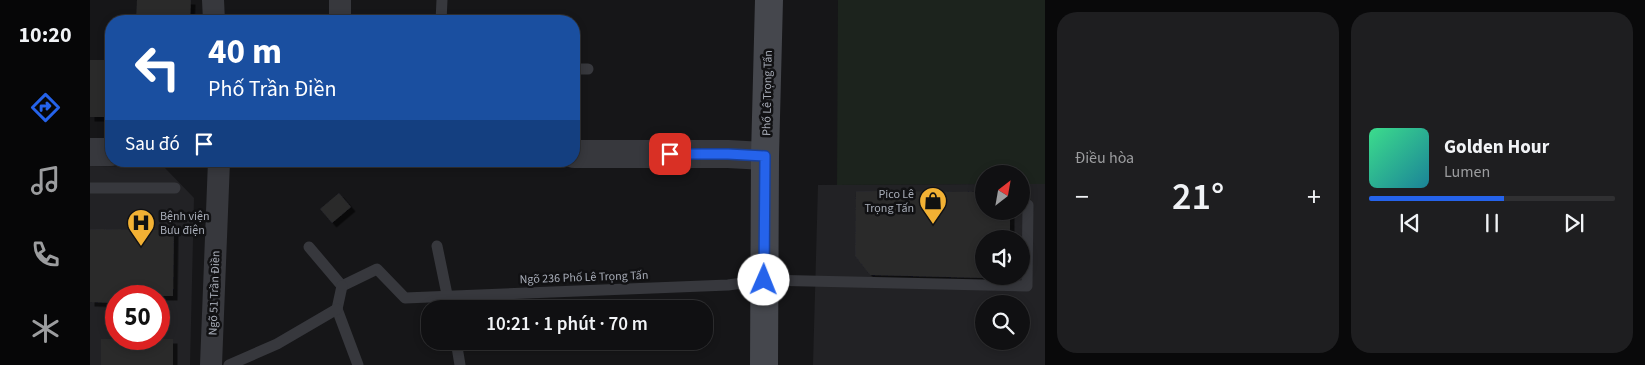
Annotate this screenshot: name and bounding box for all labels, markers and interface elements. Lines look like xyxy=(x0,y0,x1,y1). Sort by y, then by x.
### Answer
text: 10:20 xyxy=(18,19,72,51)
text: 40 m xyxy=(208,27,282,77)
icon: left xyxy=(125,35,190,100)
street label: Phố Lê Trọng Tấn xyxy=(758,50,777,136)
text: Phố Trần Điền xyxy=(208,73,336,105)
icon: directions xyxy=(28,90,63,125)
icon: arrive xyxy=(190,130,218,158)
text: Sau đó xyxy=(125,131,180,158)
pin xyxy=(649,133,691,175)
text: Golden Hour xyxy=(1444,134,1549,161)
icon: arrive xyxy=(656,140,684,168)
text: Điều hòa xyxy=(1075,147,1134,169)
text: Lumen xyxy=(1444,161,1490,183)
icon: music xyxy=(28,163,63,198)
north arrow xyxy=(975,165,1030,220)
map controls xyxy=(975,165,1030,350)
text: 21° xyxy=(1172,170,1224,224)
text: − xyxy=(1075,177,1089,217)
text: + xyxy=(1307,177,1321,217)
place label: Pico Lê Trọng Tấn xyxy=(864,186,914,217)
shop icon: Pico Lê Trọng Tấn xyxy=(918,186,948,225)
hospital icon: Bệnh viện Bưu điện xyxy=(126,208,156,247)
place label: Bệnh viện Bưu điện xyxy=(160,208,210,239)
icon: previous xyxy=(1396,209,1424,237)
icon: pause xyxy=(1478,209,1506,237)
icon: next xyxy=(1560,209,1588,237)
button: sound xyxy=(975,230,1030,285)
icon: phone xyxy=(28,237,63,272)
street label: Ngõ 51 Trần Điền xyxy=(205,250,224,336)
position arrow xyxy=(737,253,789,305)
street label: Ngõ 236 Phố Lê Trọng Tấn xyxy=(519,267,649,288)
speed limit sign: 50 xyxy=(105,285,170,350)
button: search xyxy=(975,295,1030,350)
icon: climate xyxy=(28,311,63,346)
text: 10:21 · 1 phút · 70 m xyxy=(486,311,648,338)

